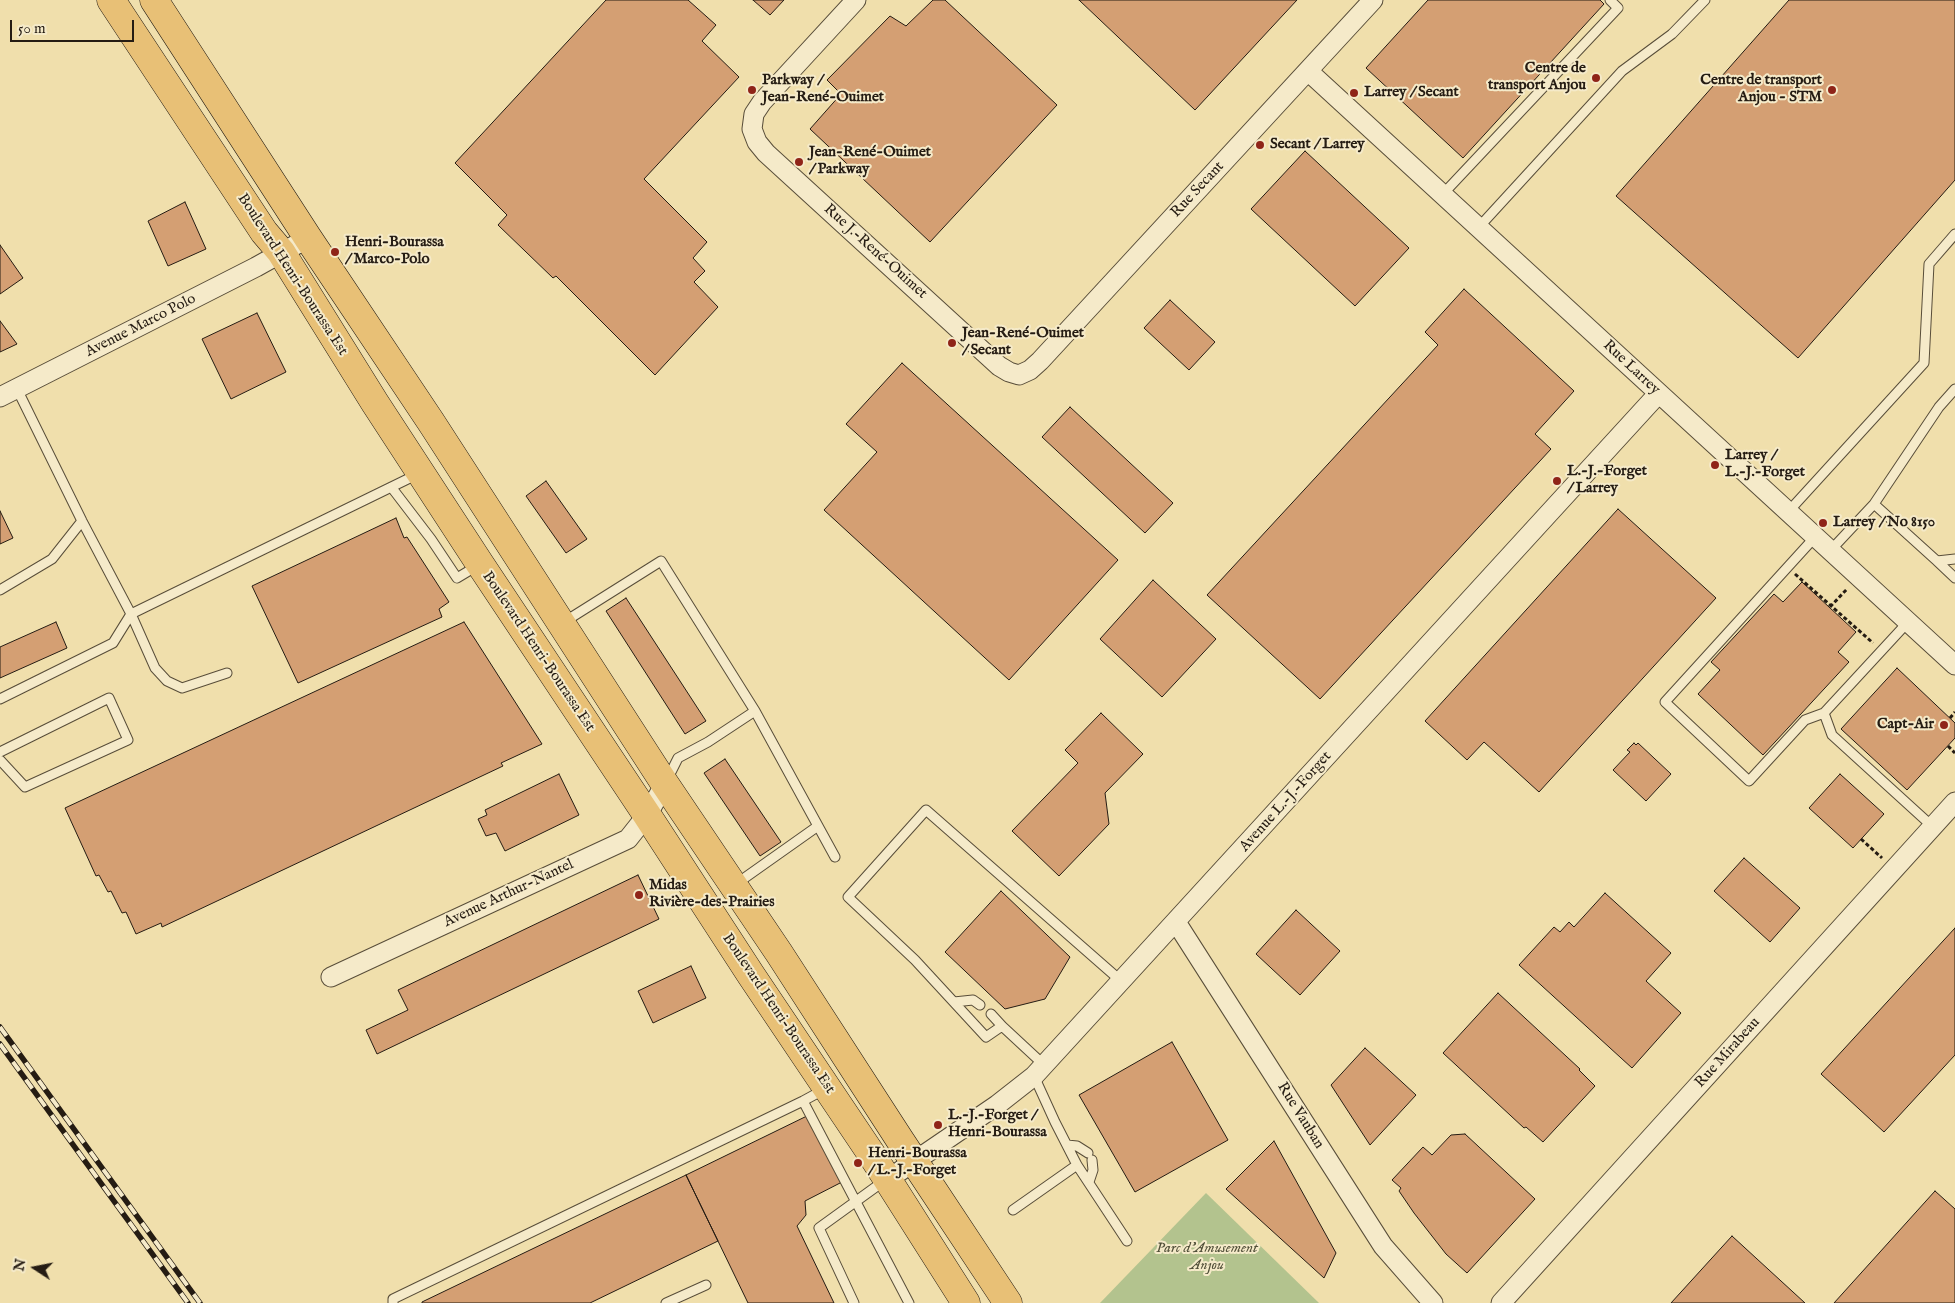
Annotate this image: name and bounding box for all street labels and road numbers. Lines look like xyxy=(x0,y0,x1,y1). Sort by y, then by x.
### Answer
street label: Rue Secant xyxy=(1168,158,1228,222)
street label: Boulevard Henri-Bourassa Est xyxy=(233,191,351,359)
street label: Rue J.-René-Ouimet xyxy=(820,201,930,303)
street label: Avenue Marco Polo xyxy=(83,290,199,362)
street label: Rue Larrey xyxy=(1599,337,1663,399)
street label: Boulevard Henri-Bourassa Est xyxy=(478,568,598,736)
street label: Avenue L.-J.-Forget xyxy=(1236,748,1336,856)
street label: Avenue Arthur-Nantel xyxy=(441,856,577,932)
street label: Boulevard Henri-Bourassa Est xyxy=(718,930,838,1098)
street label: Rue Mirabeau xyxy=(1692,1014,1764,1092)
street label: Rue Vauban xyxy=(1273,1079,1327,1153)

